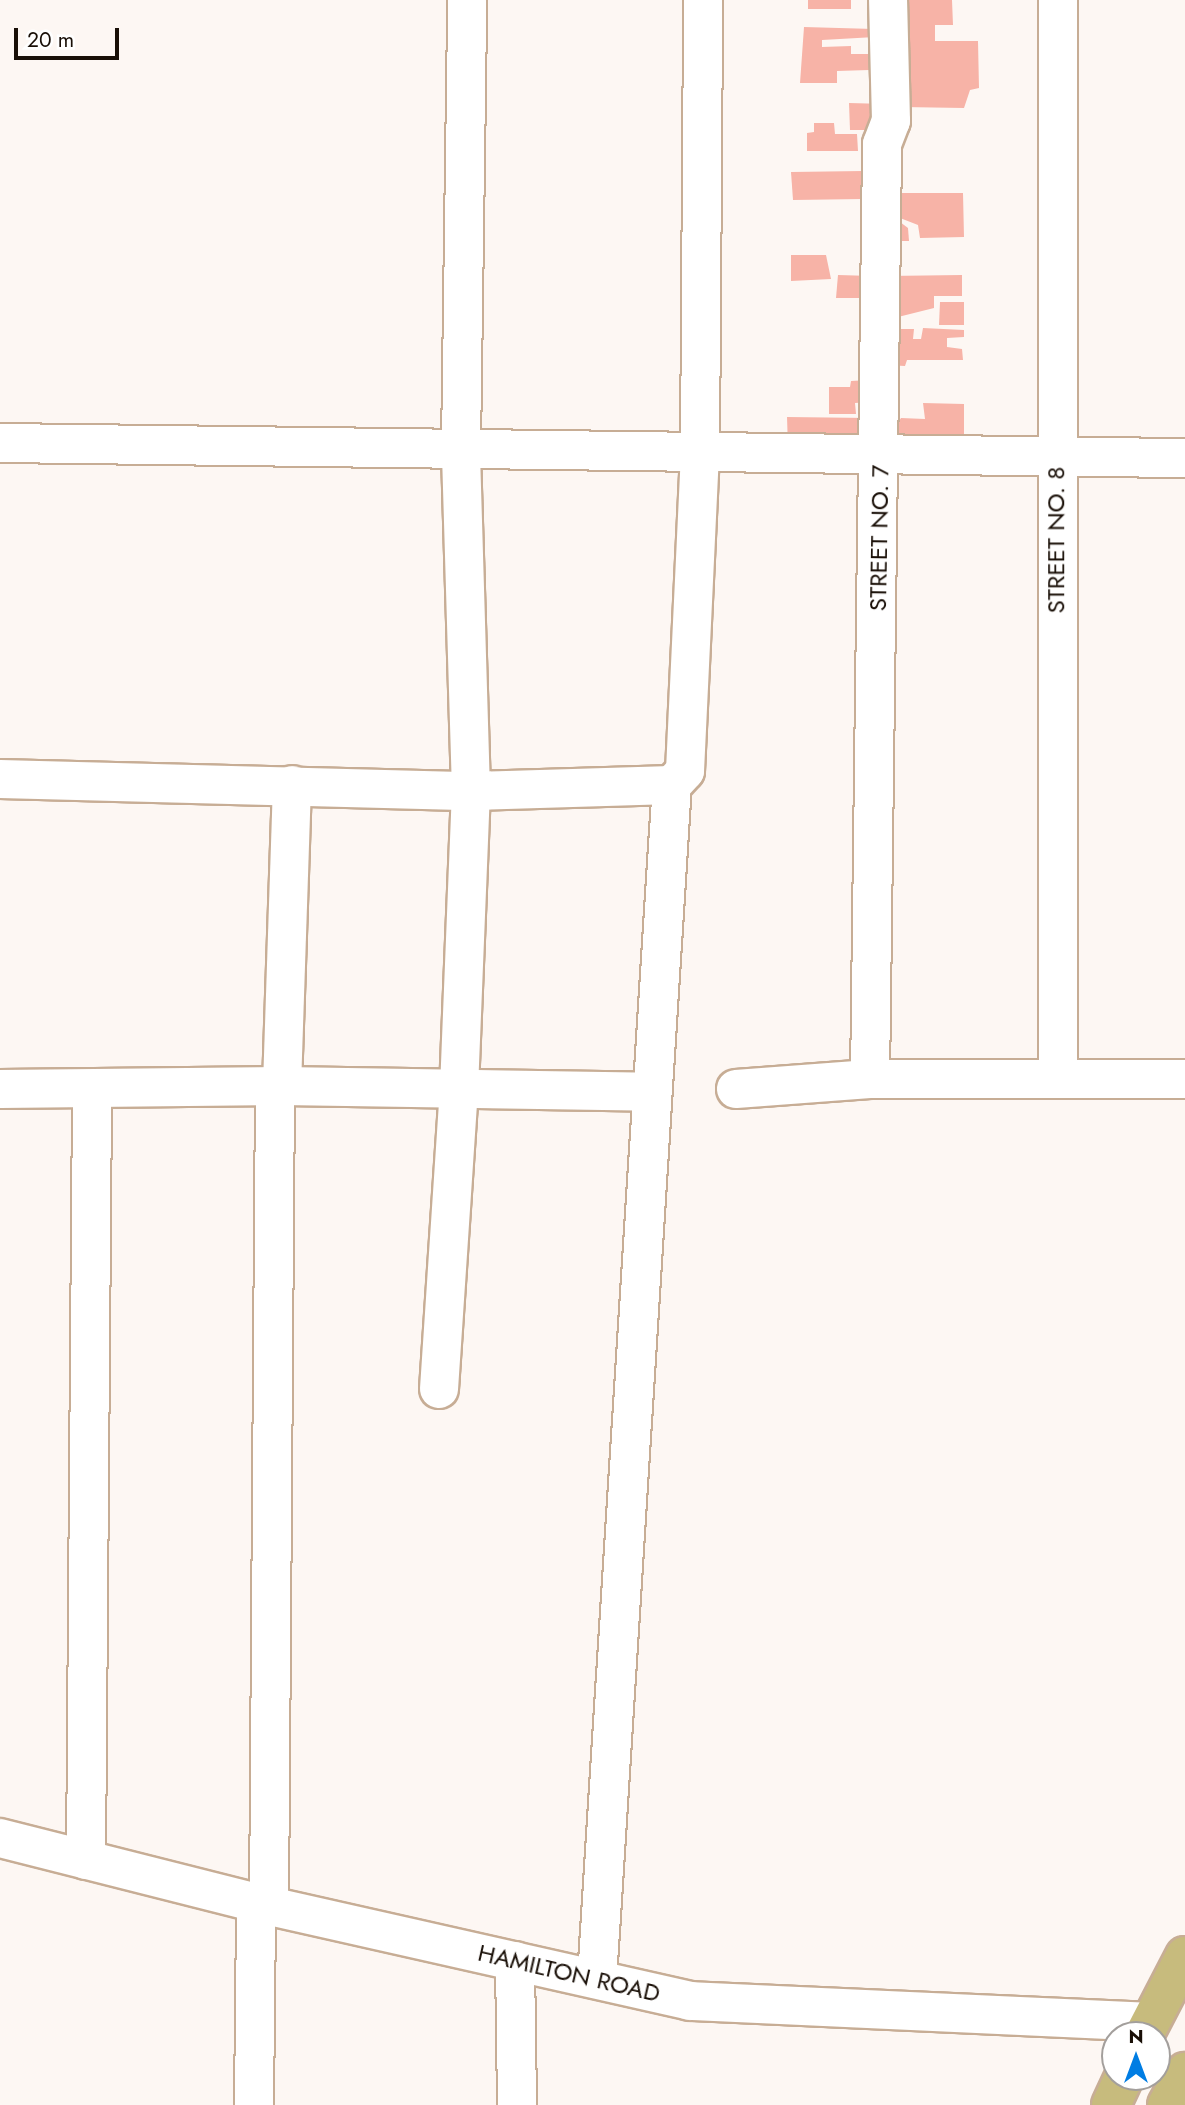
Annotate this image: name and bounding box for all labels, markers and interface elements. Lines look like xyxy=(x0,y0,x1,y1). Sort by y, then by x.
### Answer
scale bar xyxy=(18,14,122,58)
text: 20 m xyxy=(27,25,74,55)
street label: STREET NO. 7 xyxy=(863,465,895,611)
street label: STREET NO. 8 xyxy=(1042,467,1070,613)
street label: HAMILTON ROAD xyxy=(475,1938,663,2008)
north arrow xyxy=(1101,2021,1171,2091)
text: N xyxy=(1128,2023,1144,2050)

